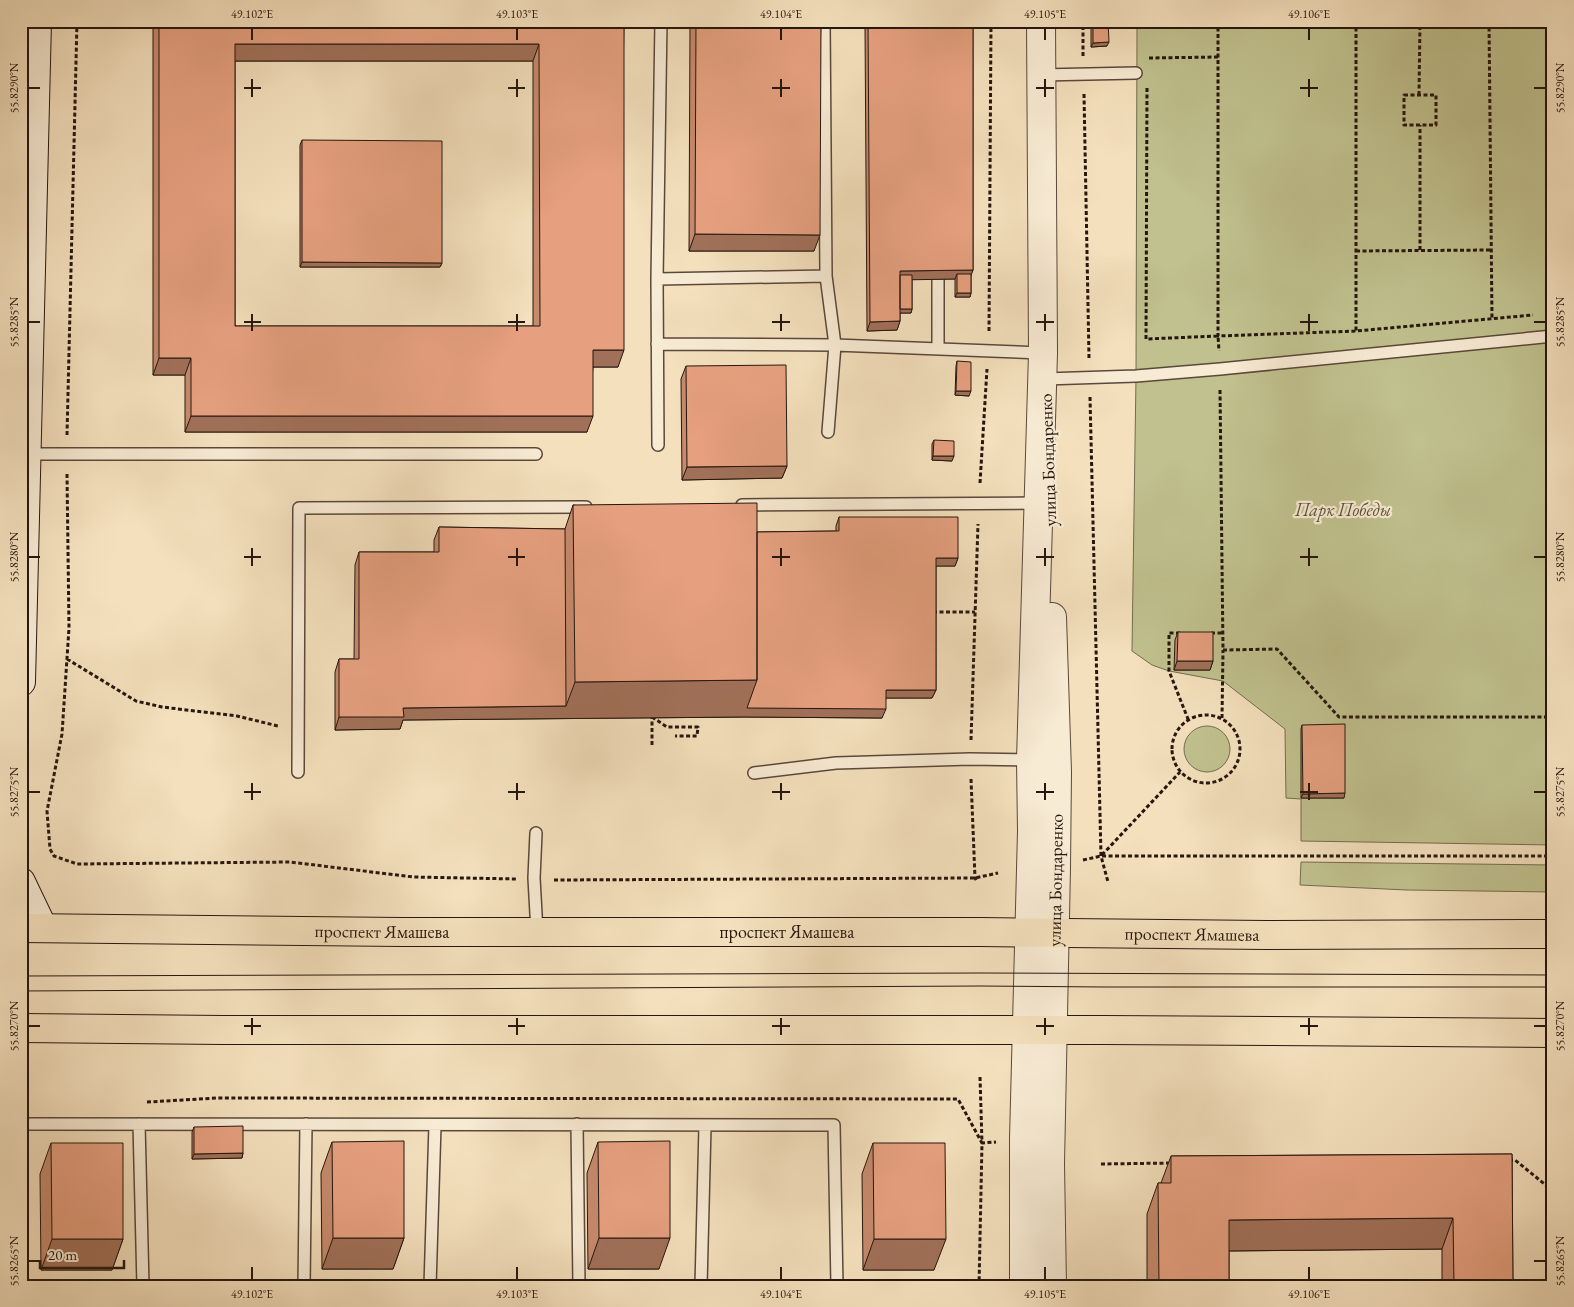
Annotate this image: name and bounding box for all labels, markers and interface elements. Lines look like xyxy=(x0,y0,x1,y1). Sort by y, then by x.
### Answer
text: 49.102°E xyxy=(231,6,273,22)
text: 49.103°E xyxy=(496,6,538,22)
text: 49.104°E xyxy=(760,6,802,22)
text: 49.105°E xyxy=(1024,6,1066,22)
text: 49.106°E xyxy=(1288,6,1330,22)
text: 55.8290°N xyxy=(6,62,22,113)
text: 55.8290°N xyxy=(1552,62,1568,113)
text: 55.8285°N xyxy=(6,296,22,347)
text: 55.8285°N xyxy=(1552,296,1568,347)
street label: улица Бондаренко xyxy=(1034,393,1061,527)
park label: Парк Победы xyxy=(1294,498,1391,522)
text: 55.8280°N xyxy=(6,531,22,582)
text: 55.8280°N xyxy=(1552,531,1568,582)
text: 55.8275°N xyxy=(6,766,22,817)
text: 55.8275°N xyxy=(1552,766,1568,817)
street label: улица Бондаренко xyxy=(1042,813,1068,947)
street label: проспект Ямашева xyxy=(314,919,450,943)
street label: проспект Ямашева xyxy=(720,920,855,943)
street label: проспект Ямашева xyxy=(1124,922,1260,946)
text: 55.8270°N xyxy=(6,1000,22,1051)
text: 55.8270°N xyxy=(1552,1000,1568,1051)
text: 55.8265°N xyxy=(6,1235,22,1286)
text: 55.8265°N xyxy=(1552,1235,1568,1286)
scale bar xyxy=(40,1237,124,1269)
text: 20 m xyxy=(48,1245,77,1264)
text: 49.102°E xyxy=(231,1286,273,1302)
text: 49.103°E xyxy=(496,1286,538,1302)
text: 49.104°E xyxy=(760,1286,802,1302)
text: 49.105°E xyxy=(1024,1286,1066,1302)
text: 49.106°E xyxy=(1288,1286,1330,1302)

